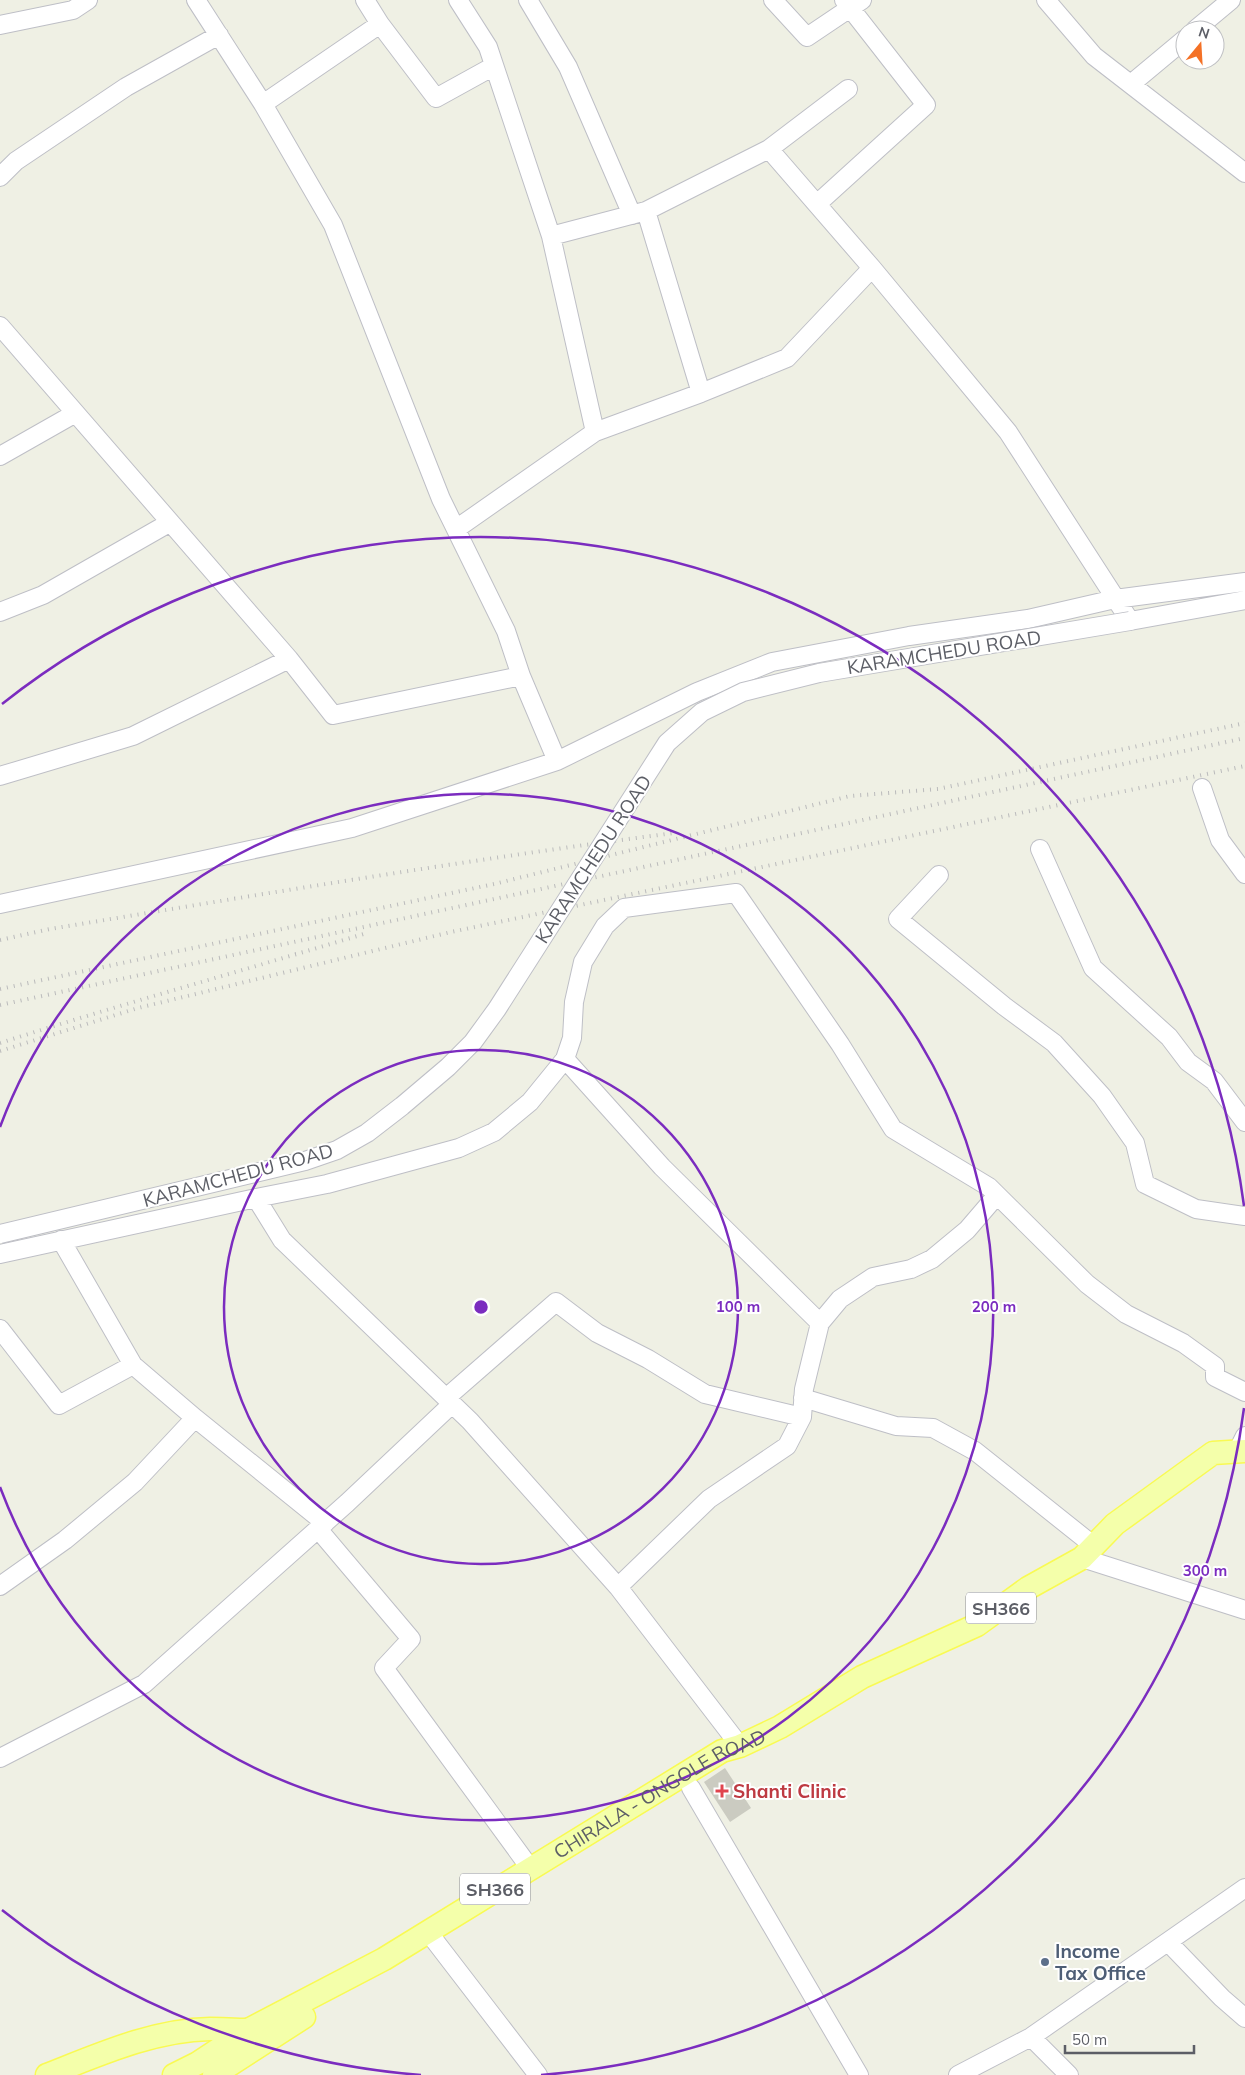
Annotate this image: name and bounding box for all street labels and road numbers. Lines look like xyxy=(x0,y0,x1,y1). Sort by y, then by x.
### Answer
street label: KARAMCHEDU ROAD xyxy=(845,625,1043,679)
street label: KARAMCHEDU ROAD xyxy=(530,770,656,948)
street label: KARAMCHEDU ROAD xyxy=(140,1138,336,1212)
road number: SH366 xyxy=(966,1592,1036,1624)
street label: CHIRALA - ONGOLE ROAD xyxy=(549,1724,769,1864)
road number: SH366 xyxy=(460,1874,530,1905)

